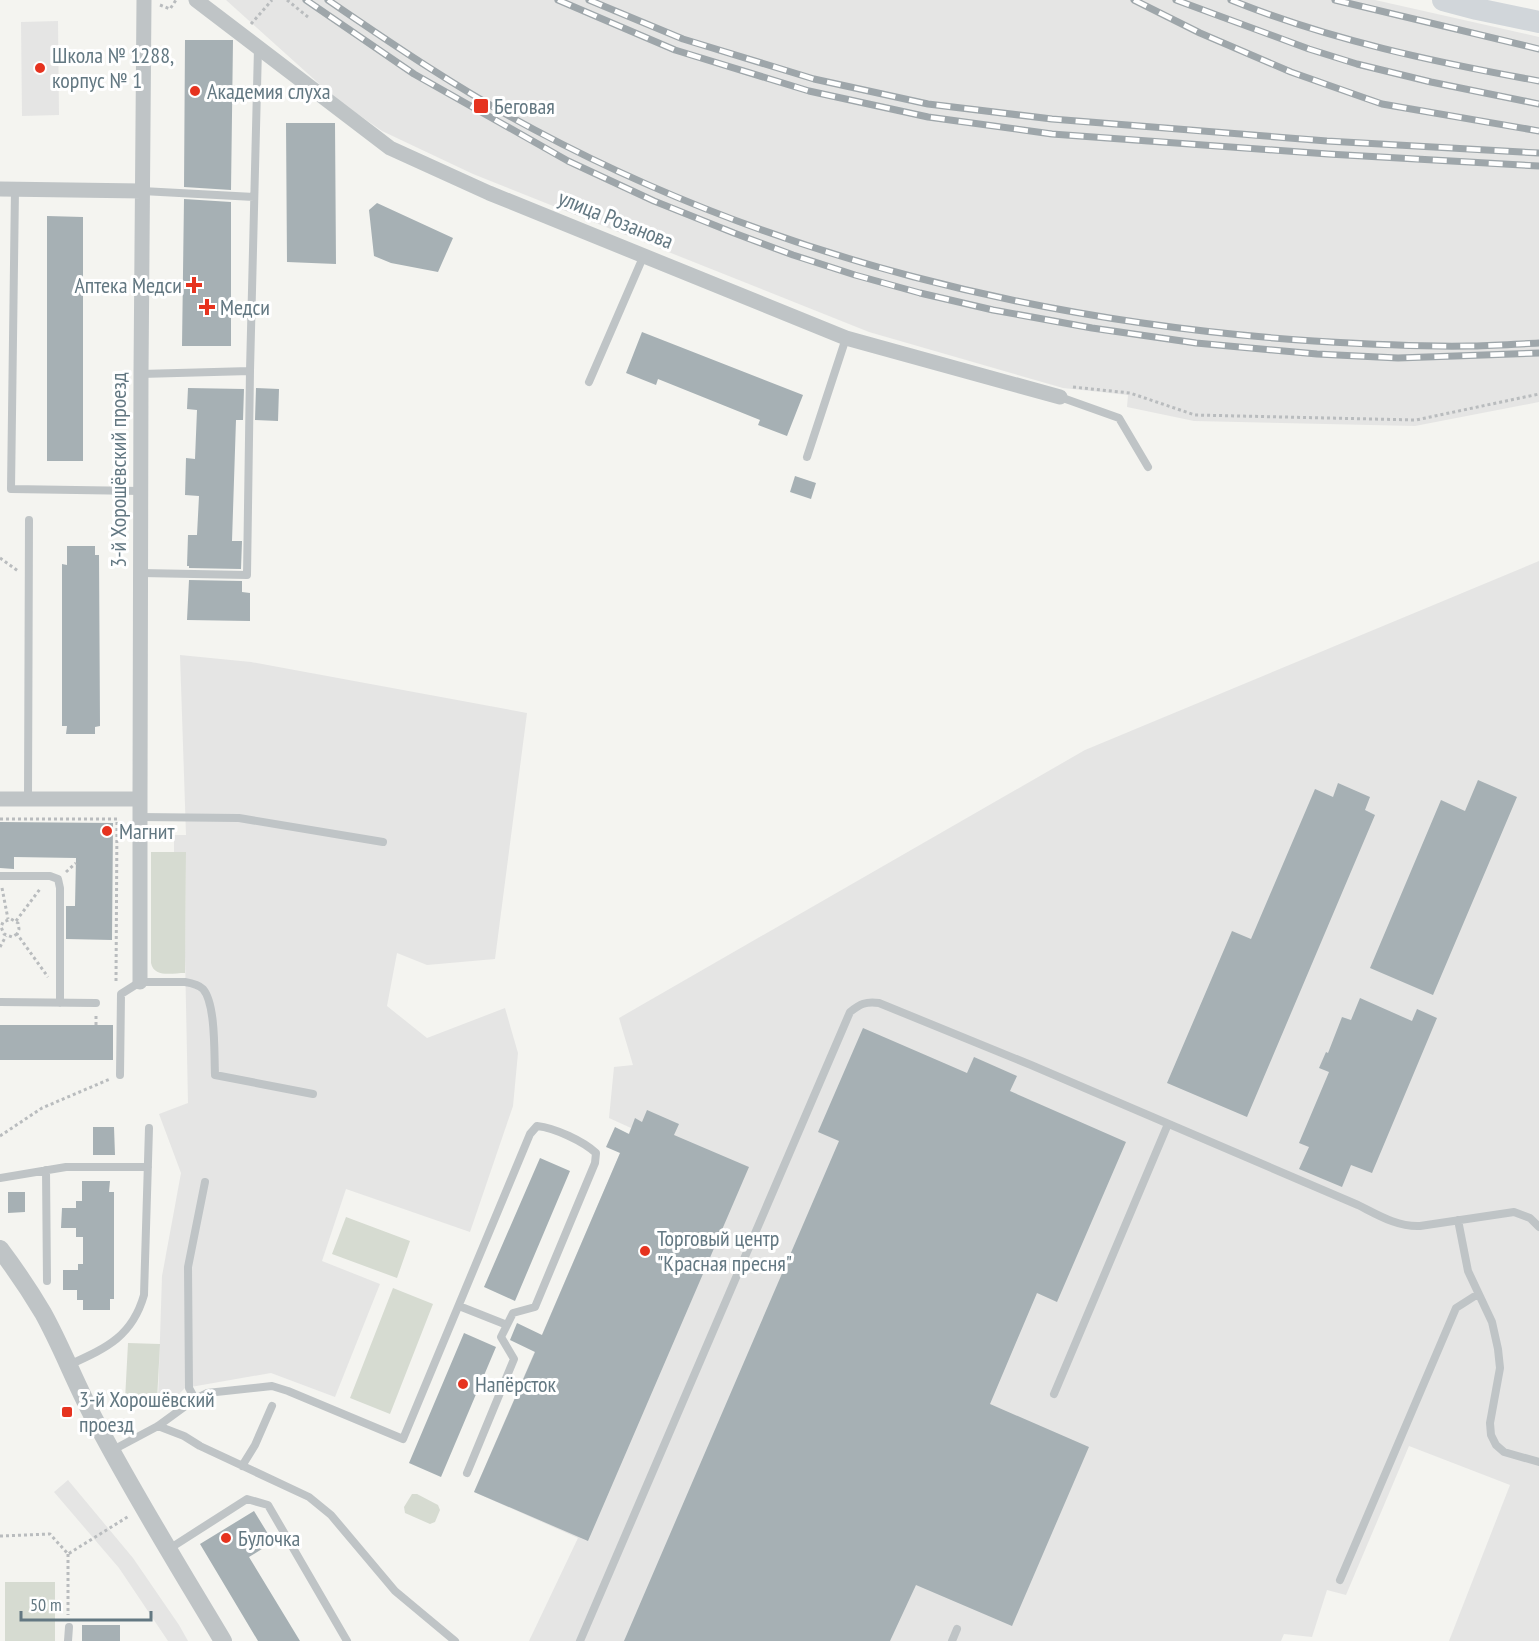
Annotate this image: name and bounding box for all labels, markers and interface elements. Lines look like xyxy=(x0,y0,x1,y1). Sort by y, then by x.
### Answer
place label: Школа № 1288, корпус № 1 xyxy=(52,41,174,94)
marker: Школа № 1288, корпус № 1 xyxy=(33,61,47,75)
place label: Академия слуха xyxy=(207,77,331,105)
marker: Академия слуха xyxy=(188,84,202,98)
place label: Беговая xyxy=(494,92,555,120)
marker: Беговая xyxy=(472,97,490,115)
street label: улица Розанова xyxy=(554,183,678,255)
place label: Аптека Медси xyxy=(74,271,182,299)
marker: Аптека Медси xyxy=(187,278,201,292)
place label: Медси xyxy=(220,293,270,321)
marker: Медси xyxy=(198,298,216,316)
street label: 3-й Хорошёвский проезд xyxy=(104,372,132,568)
place label: Магнит xyxy=(119,817,176,845)
marker: Магнит xyxy=(100,824,114,838)
place label: Торговый центр "Красная пресня" xyxy=(657,1224,792,1277)
marker: Торговый центр "Красная пресня" xyxy=(638,1244,652,1258)
place label: Напёрсток xyxy=(475,1370,557,1398)
marker: Напёрсток xyxy=(456,1377,470,1391)
place label: 3-й Хорошёвский проезд xyxy=(79,1385,215,1438)
marker: 3-й Хорошёвский проезд xyxy=(60,1405,74,1419)
place label: Булочка xyxy=(238,1524,300,1552)
marker: Булочка xyxy=(219,1531,233,1545)
scale bar xyxy=(21,1584,152,1622)
text: 50 m xyxy=(30,1593,62,1616)

